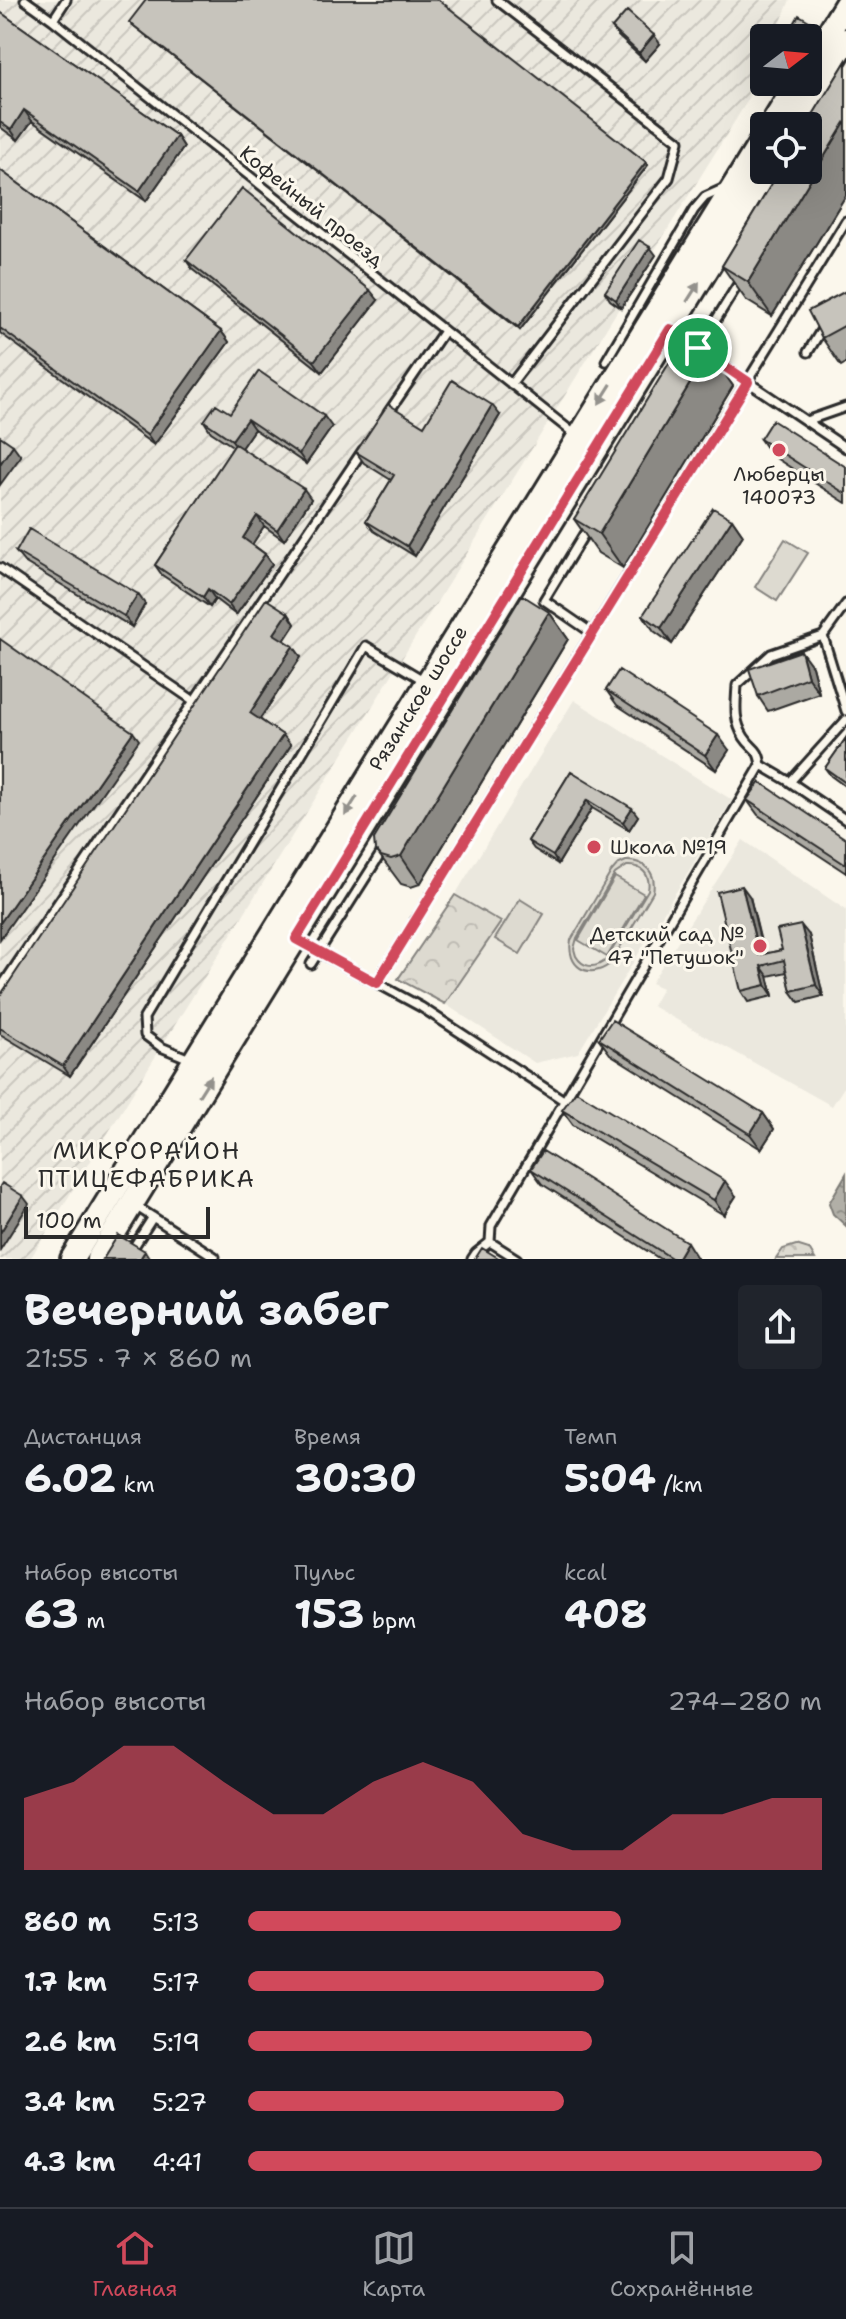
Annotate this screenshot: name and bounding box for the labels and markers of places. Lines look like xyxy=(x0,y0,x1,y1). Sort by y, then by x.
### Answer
pin xyxy=(664,314,732,382)
marker: Люберцы 140073 xyxy=(770,441,788,459)
place label: Люберцы 140073 xyxy=(733,461,825,510)
place label: Школа №19 xyxy=(610,834,727,860)
marker: Школа №19 xyxy=(585,838,603,856)
place label: Детский сад № 47 "Петушок" xyxy=(590,921,744,970)
marker: Детский сад № 47 "Петушок" xyxy=(751,937,769,955)

